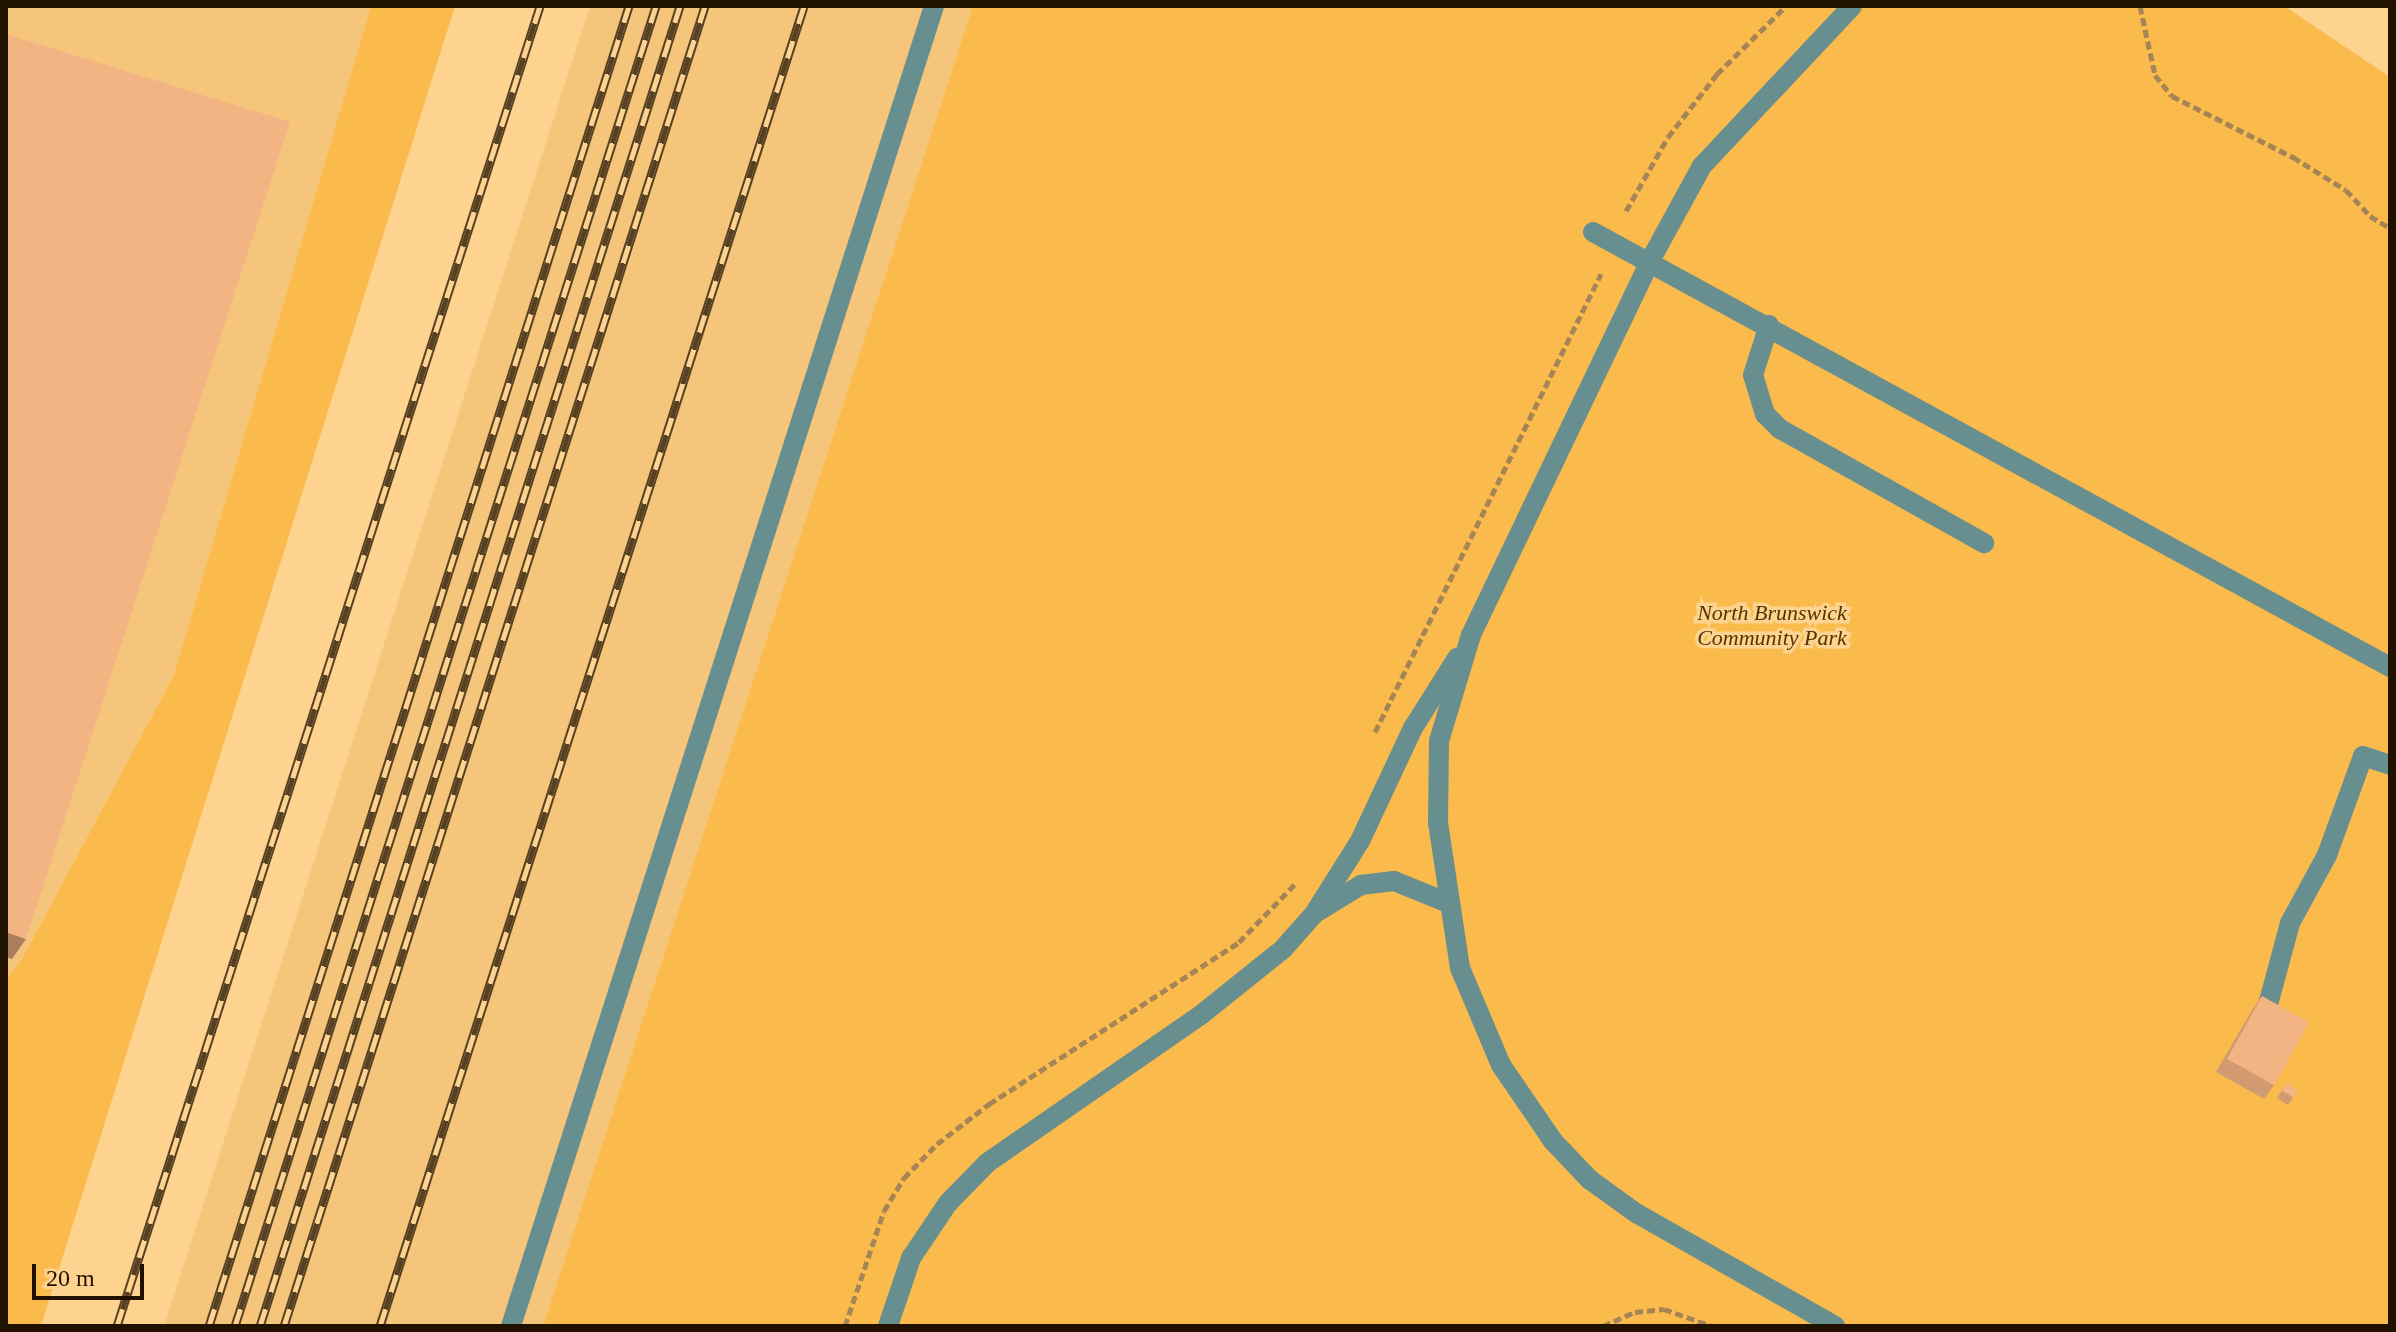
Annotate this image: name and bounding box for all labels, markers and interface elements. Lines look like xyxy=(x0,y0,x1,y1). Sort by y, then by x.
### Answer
park label: North Brunswick Community Park xyxy=(1697,599,1847,650)
scale bar xyxy=(36,1248,148,1298)
text: 20 m xyxy=(46,1265,95,1291)

